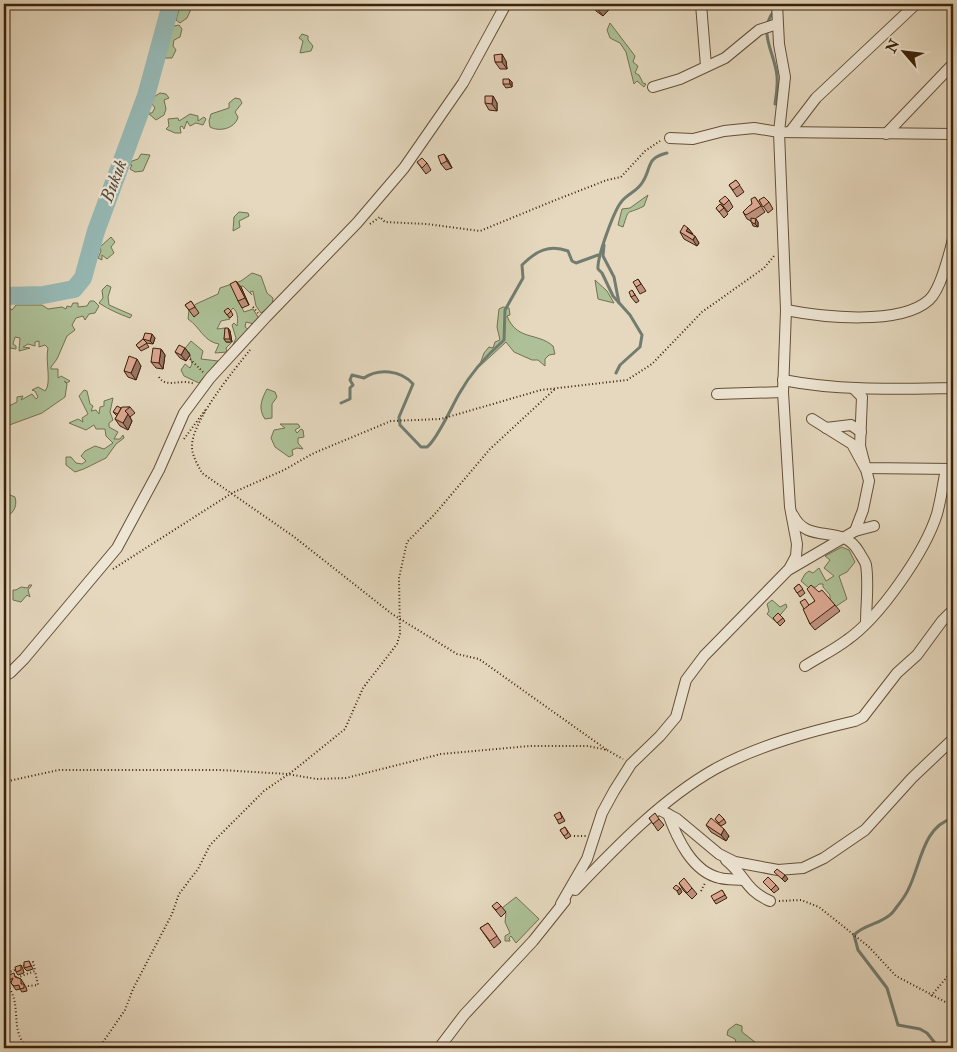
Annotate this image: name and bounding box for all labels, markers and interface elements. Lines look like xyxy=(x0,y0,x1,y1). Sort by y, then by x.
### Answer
north arrow xyxy=(880,28,930,78)
text: N xyxy=(882,36,904,57)
water label: Bukuk xyxy=(95,156,133,207)

